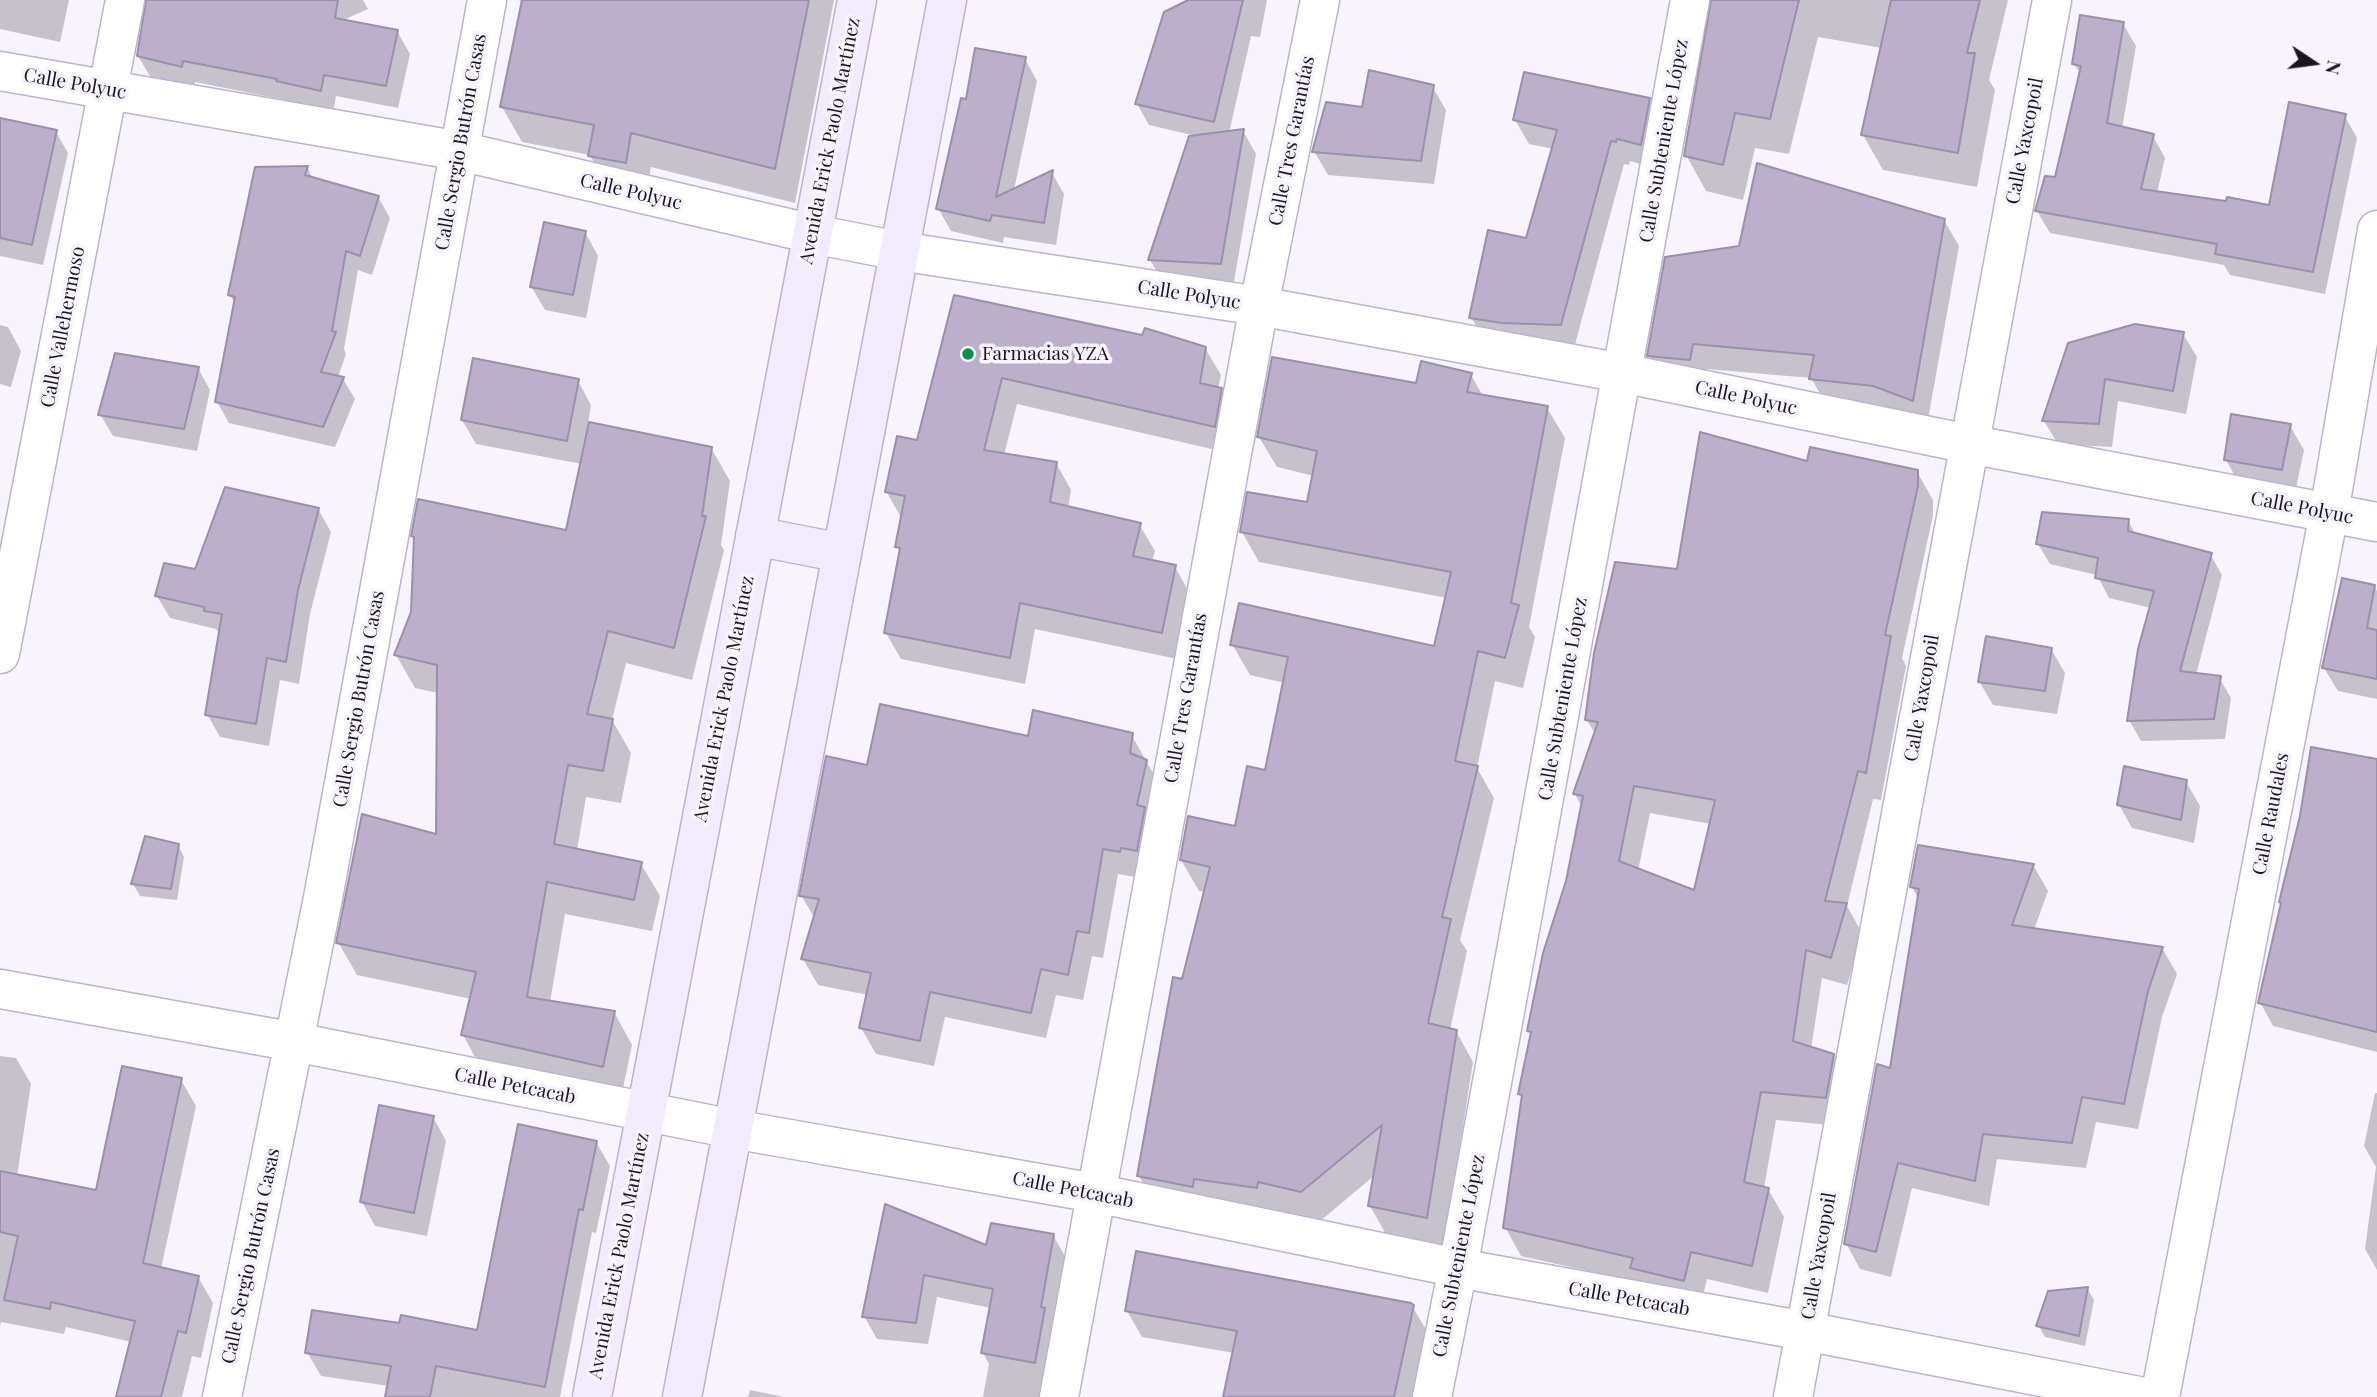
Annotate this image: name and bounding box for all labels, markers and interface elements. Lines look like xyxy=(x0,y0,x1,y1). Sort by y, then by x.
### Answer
street label: Avenida Erick Paolo Martínez xyxy=(795,16,865,266)
north arrow xyxy=(2279,28,2349,98)
street label: Calle Sergio Butrón Casas xyxy=(431,32,491,252)
street label: Calle Subteniente López xyxy=(1635,38,1693,244)
street label: Calle Tres Garantías xyxy=(1264,54,1320,228)
text: N xyxy=(2320,58,2349,77)
street label: Calle Polyuc xyxy=(22,64,128,104)
street label: Calle Yaxcopoil xyxy=(2002,76,2048,206)
street label: Calle Polyuc xyxy=(578,169,684,215)
street label: Calle Vallehermoso xyxy=(36,245,90,409)
street label: Calle Polyuc xyxy=(1136,276,1242,314)
place label: Farmacias YZA xyxy=(982,343,1109,365)
marker: Farmacias YZA xyxy=(960,346,976,362)
street label: Calle Polyuc xyxy=(1693,376,1799,420)
street label: Calle Polyuc xyxy=(2249,487,2355,529)
street label: Avenida Erick Paolo Martínez xyxy=(689,574,759,824)
street label: Calle Sergio Butrón Casas xyxy=(329,589,389,809)
street label: Calle Subteniente López xyxy=(1534,596,1592,802)
street label: Calle Tres Garantías xyxy=(1160,611,1212,785)
street label: Calle Yaxcopoil xyxy=(1900,633,1944,763)
street label: Calle Raudales xyxy=(2248,751,2294,877)
street label: Calle Petcacab xyxy=(453,1063,577,1109)
street label: Avenida Erick Paolo Martínez xyxy=(584,1131,654,1381)
street label: Calle Sergio Butrón Casas xyxy=(217,1146,285,1366)
street label: Calle Subteniente López xyxy=(1428,1153,1490,1359)
street label: Calle Petcacab xyxy=(1011,1167,1135,1213)
street label: Calle Yaxcopoil xyxy=(1797,1191,1841,1321)
street label: Calle Petcacab xyxy=(1567,1277,1691,1321)

